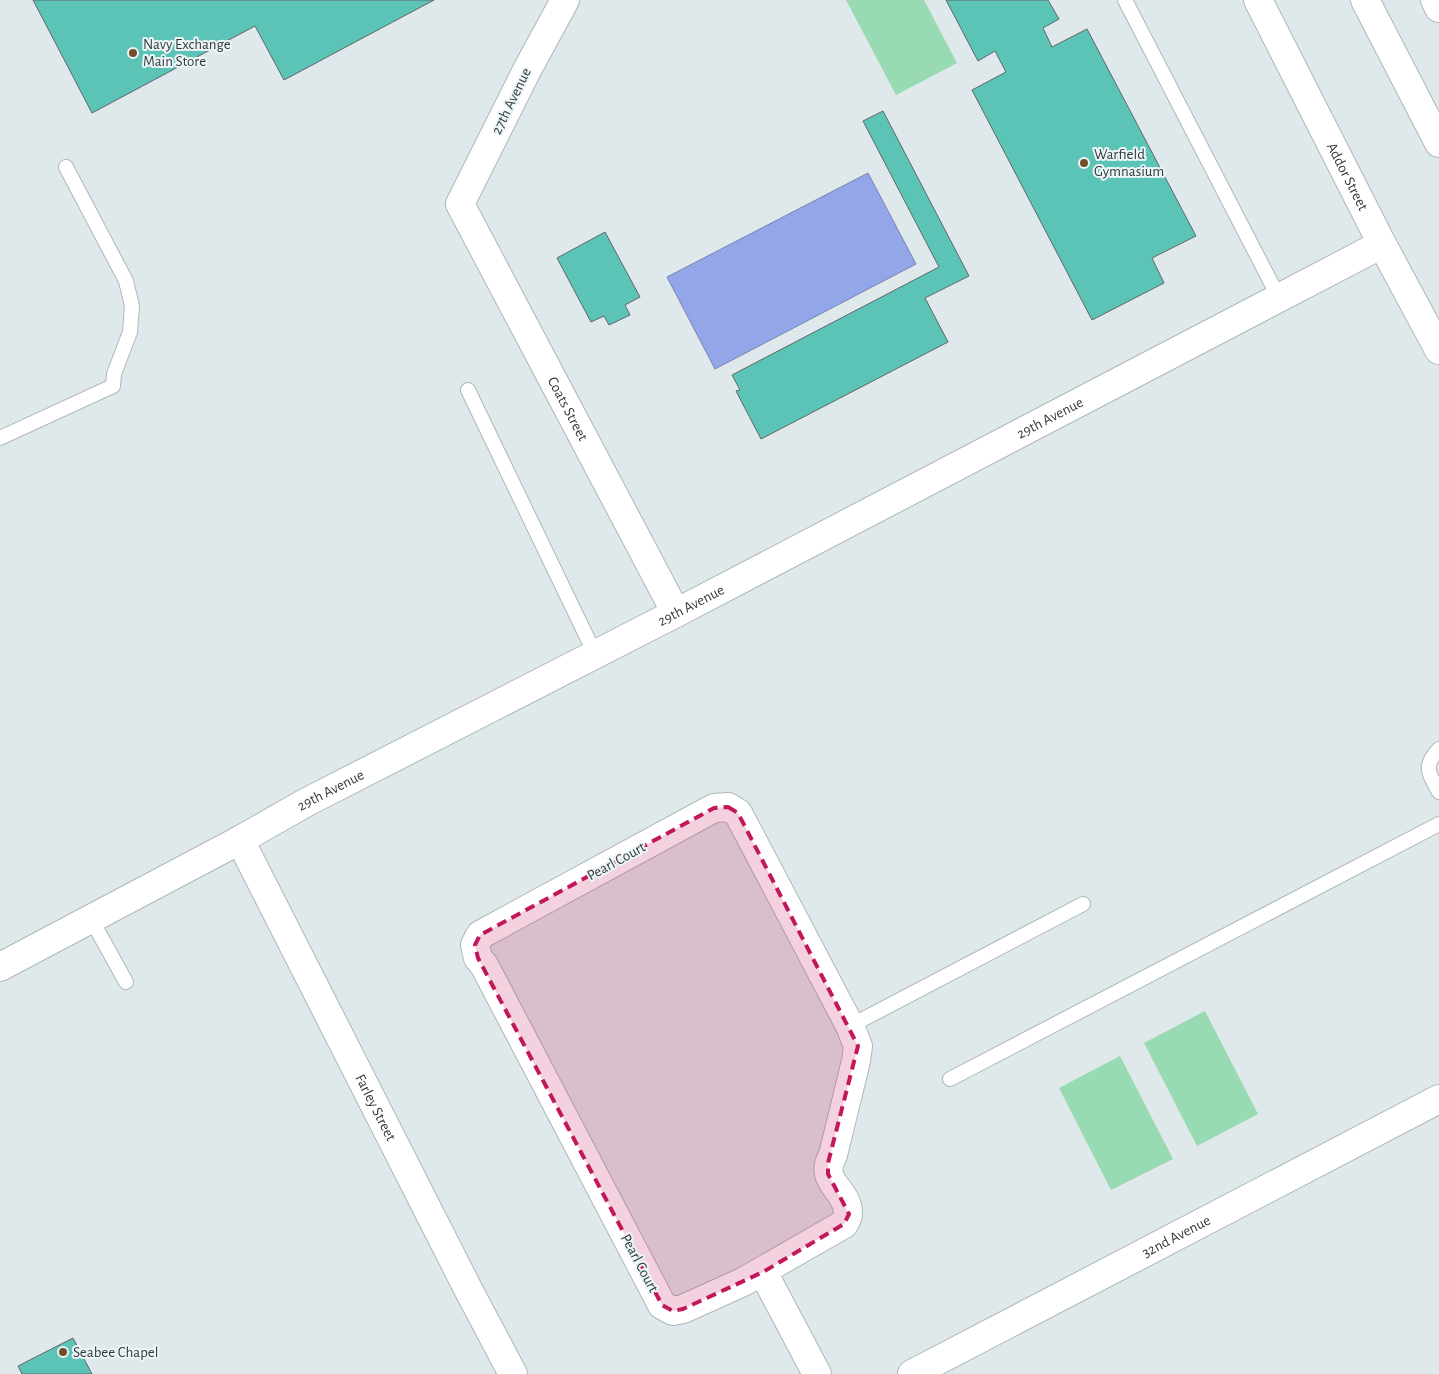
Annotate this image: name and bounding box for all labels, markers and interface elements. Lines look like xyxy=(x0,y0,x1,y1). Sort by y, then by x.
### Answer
place label: Navy Exchange Main Store xyxy=(143,37,231,69)
marker: Navy Exchange Main Store xyxy=(127,47,139,59)
street label: 27th Avenue xyxy=(489,66,534,137)
street label: Addor Street xyxy=(1324,140,1371,213)
place label: Warfield Gymnasium xyxy=(1094,147,1164,179)
marker: Warfield Gymnasium xyxy=(1078,157,1090,169)
street label: Coats Street xyxy=(545,374,591,444)
street label: 29th Avenue xyxy=(1014,395,1086,442)
street label: 29th Avenue xyxy=(655,582,727,629)
street label: 29th Avenue xyxy=(295,767,367,814)
street label: Pearl Court xyxy=(585,839,648,883)
street label: Farley Street xyxy=(352,1072,399,1144)
street label: 32nd Avenue xyxy=(1140,1213,1213,1261)
street label: Pearl Court xyxy=(618,1232,661,1295)
place label: Seabee Chapel xyxy=(73,1345,158,1360)
marker: Seabee Chapel xyxy=(57,1346,69,1358)

